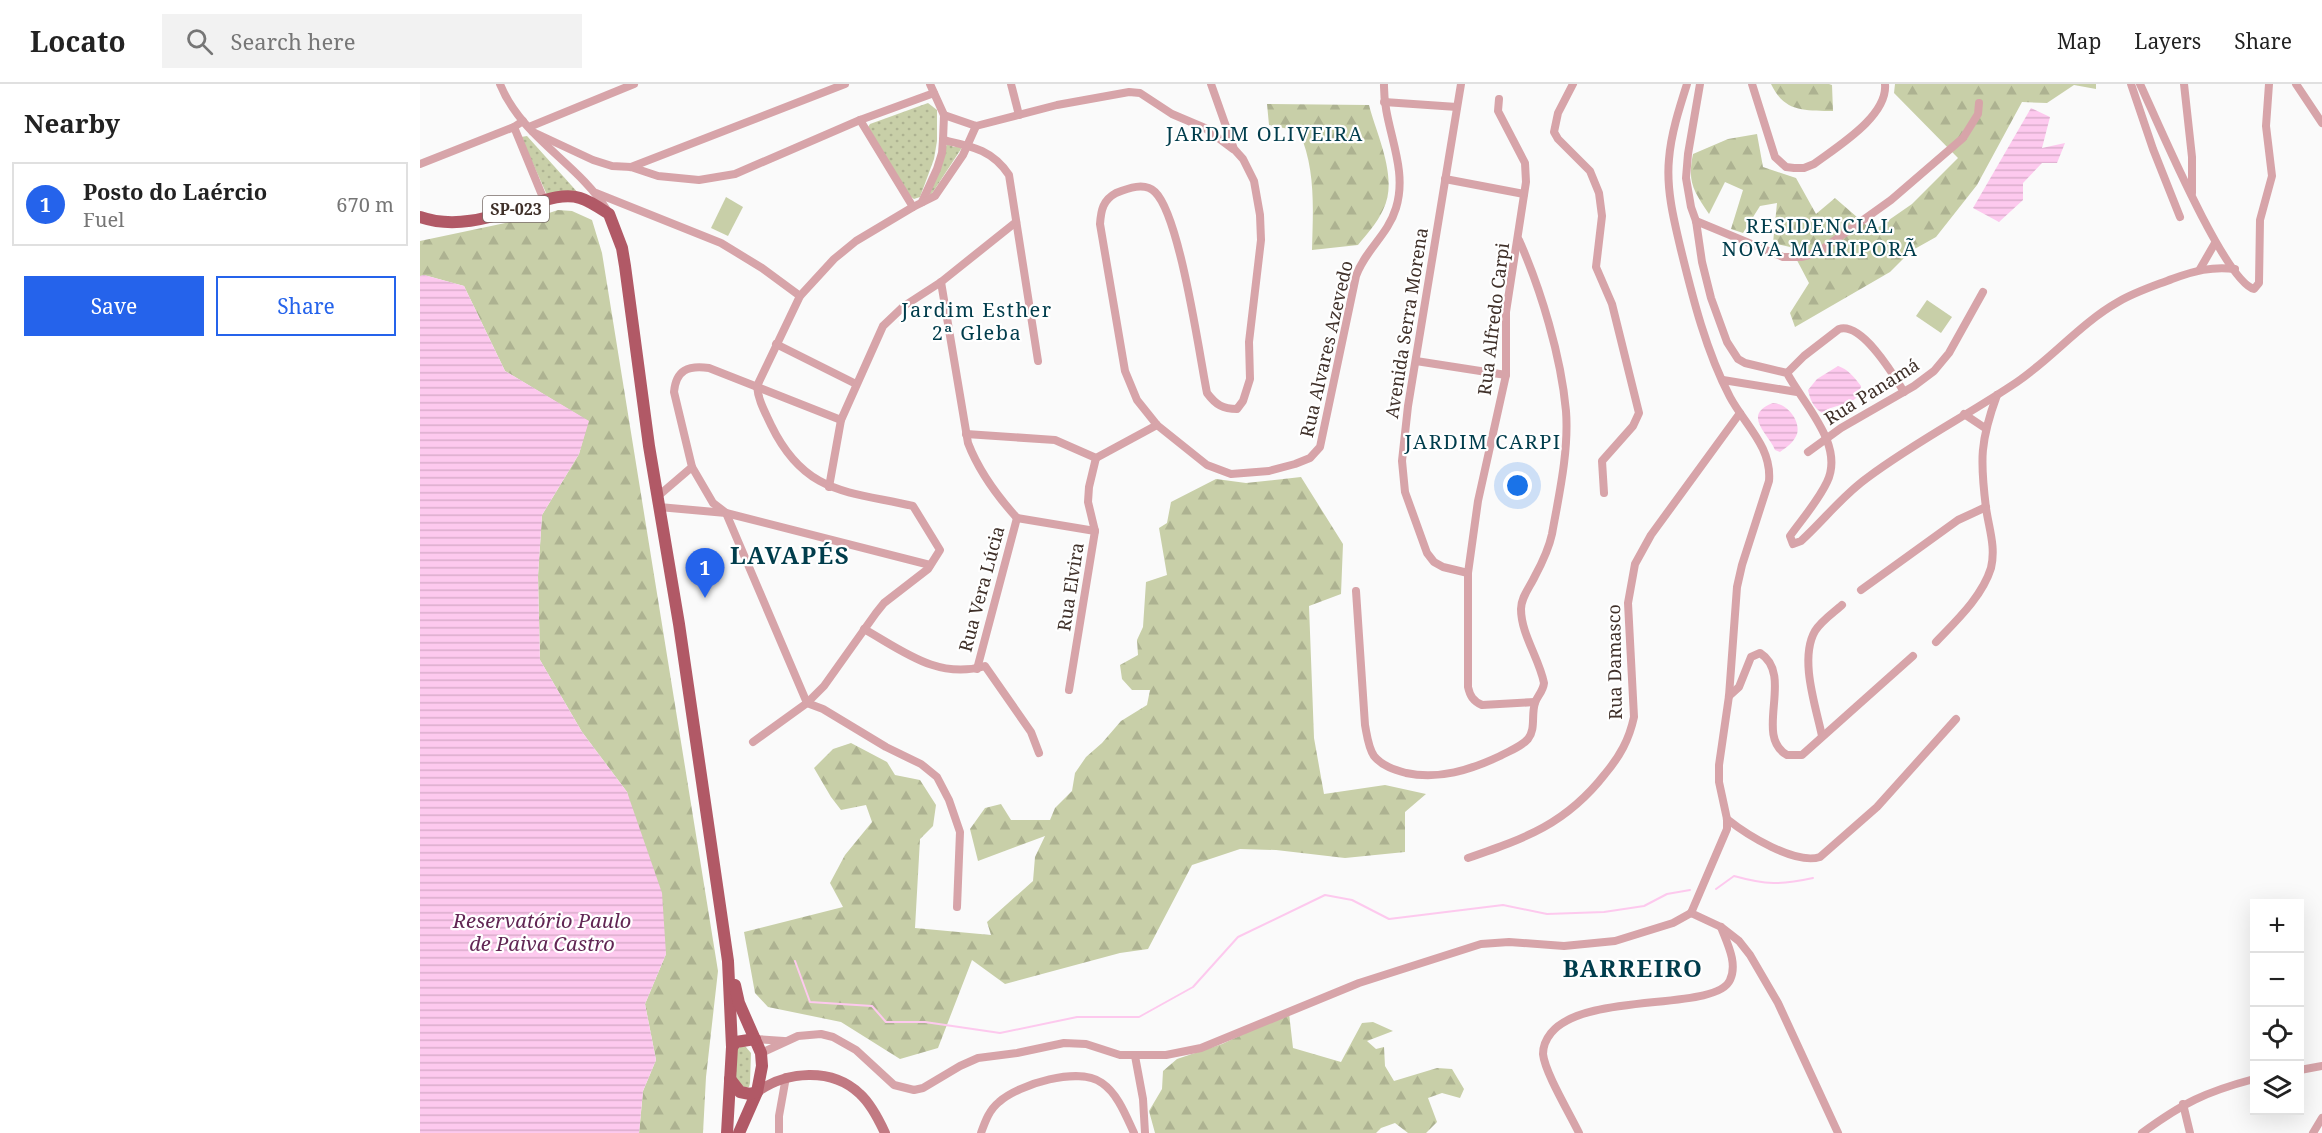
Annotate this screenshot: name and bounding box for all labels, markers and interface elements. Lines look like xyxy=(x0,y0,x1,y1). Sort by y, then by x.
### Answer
search box xyxy=(162,14,582,68)
text: Locato xyxy=(30,22,126,60)
icon: search xyxy=(183,25,216,58)
text: Search here xyxy=(231,26,355,56)
text: Map xyxy=(2057,27,2101,55)
text: Layers xyxy=(2134,27,2201,55)
text: Share xyxy=(2234,27,2292,55)
text: Nearby xyxy=(24,105,120,141)
district label: JARDIM OLIVEIRA xyxy=(1165,120,1364,147)
text: Posto do Laércio xyxy=(83,176,267,206)
text: 1 xyxy=(40,191,51,218)
text: 670 m xyxy=(336,191,394,218)
road number: SP-023 xyxy=(483,196,549,222)
text: Fuel xyxy=(83,206,124,233)
district label: RESIDENCIAL NOVA MAIRIPORÃ xyxy=(1722,212,1918,262)
street label: Avenida Serra Morena xyxy=(1379,226,1433,420)
street label: Rua Alfredo Carpi xyxy=(1472,241,1514,397)
street label: Rua Alvares Azevedo xyxy=(1294,258,1358,440)
button: Save xyxy=(24,276,204,336)
button: Share xyxy=(216,276,396,336)
district label: Jardim Esther 2ª Gleba xyxy=(900,296,1053,346)
street label: Rua Panamá xyxy=(1819,352,1924,430)
district label: JARDIM CARPI xyxy=(1403,428,1562,455)
your location xyxy=(1503,471,1532,500)
street label: Rua Vera Lúcia xyxy=(953,523,1009,654)
district label: LAVAPÉS xyxy=(730,538,850,571)
street label: Rua Elvira xyxy=(1051,541,1089,633)
pin: 1 xyxy=(686,548,724,598)
street label: Rua Damasco xyxy=(1601,604,1627,720)
map controls xyxy=(2250,899,2304,1115)
button: + xyxy=(2250,899,2304,953)
water label: Reservatório Paulo de Paiva Castro xyxy=(452,907,631,957)
district label: BARREIRO xyxy=(1563,951,1703,984)
button: − xyxy=(2250,953,2304,1007)
button: locate xyxy=(2250,1007,2304,1061)
button: layers xyxy=(2250,1061,2304,1115)

